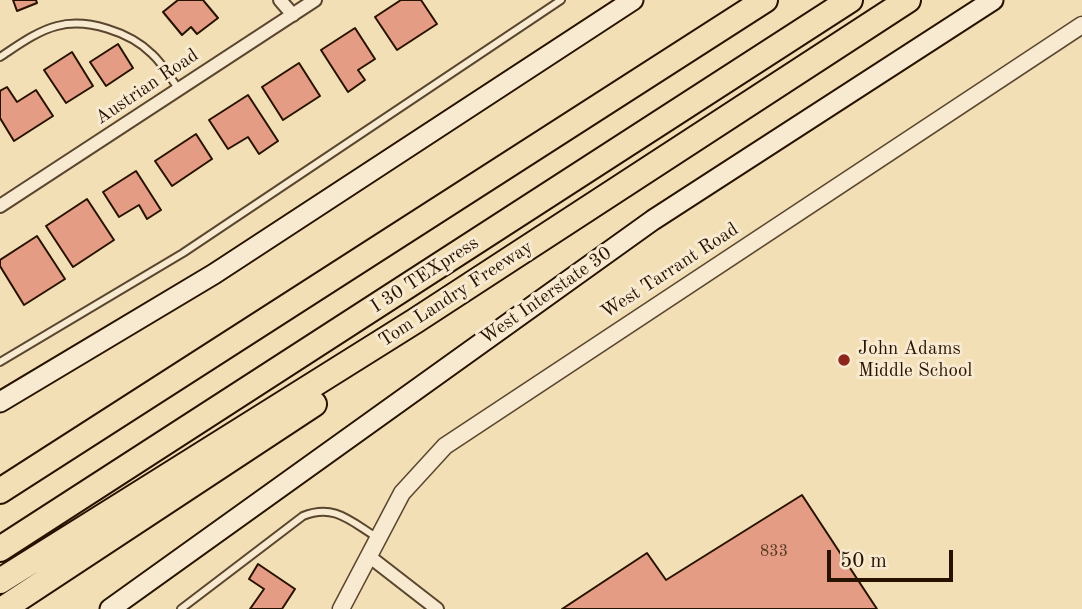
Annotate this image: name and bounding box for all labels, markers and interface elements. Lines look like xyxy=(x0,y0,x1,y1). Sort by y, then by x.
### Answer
street label: Austrian Road xyxy=(91,44,203,130)
street label: West Tarrant Road xyxy=(597,218,743,324)
street label: I 30 TEXpress xyxy=(367,232,483,318)
street label: Tom Landry Freeway xyxy=(375,236,537,352)
street label: West Interstate 30 xyxy=(476,242,616,350)
place label: John Adams Middle School xyxy=(858,338,972,382)
marker: John Adams Middle School xyxy=(836,352,852,368)
scale bar xyxy=(830,536,956,580)
house number: 833 xyxy=(760,542,788,562)
text: 50 m xyxy=(840,551,887,572)

